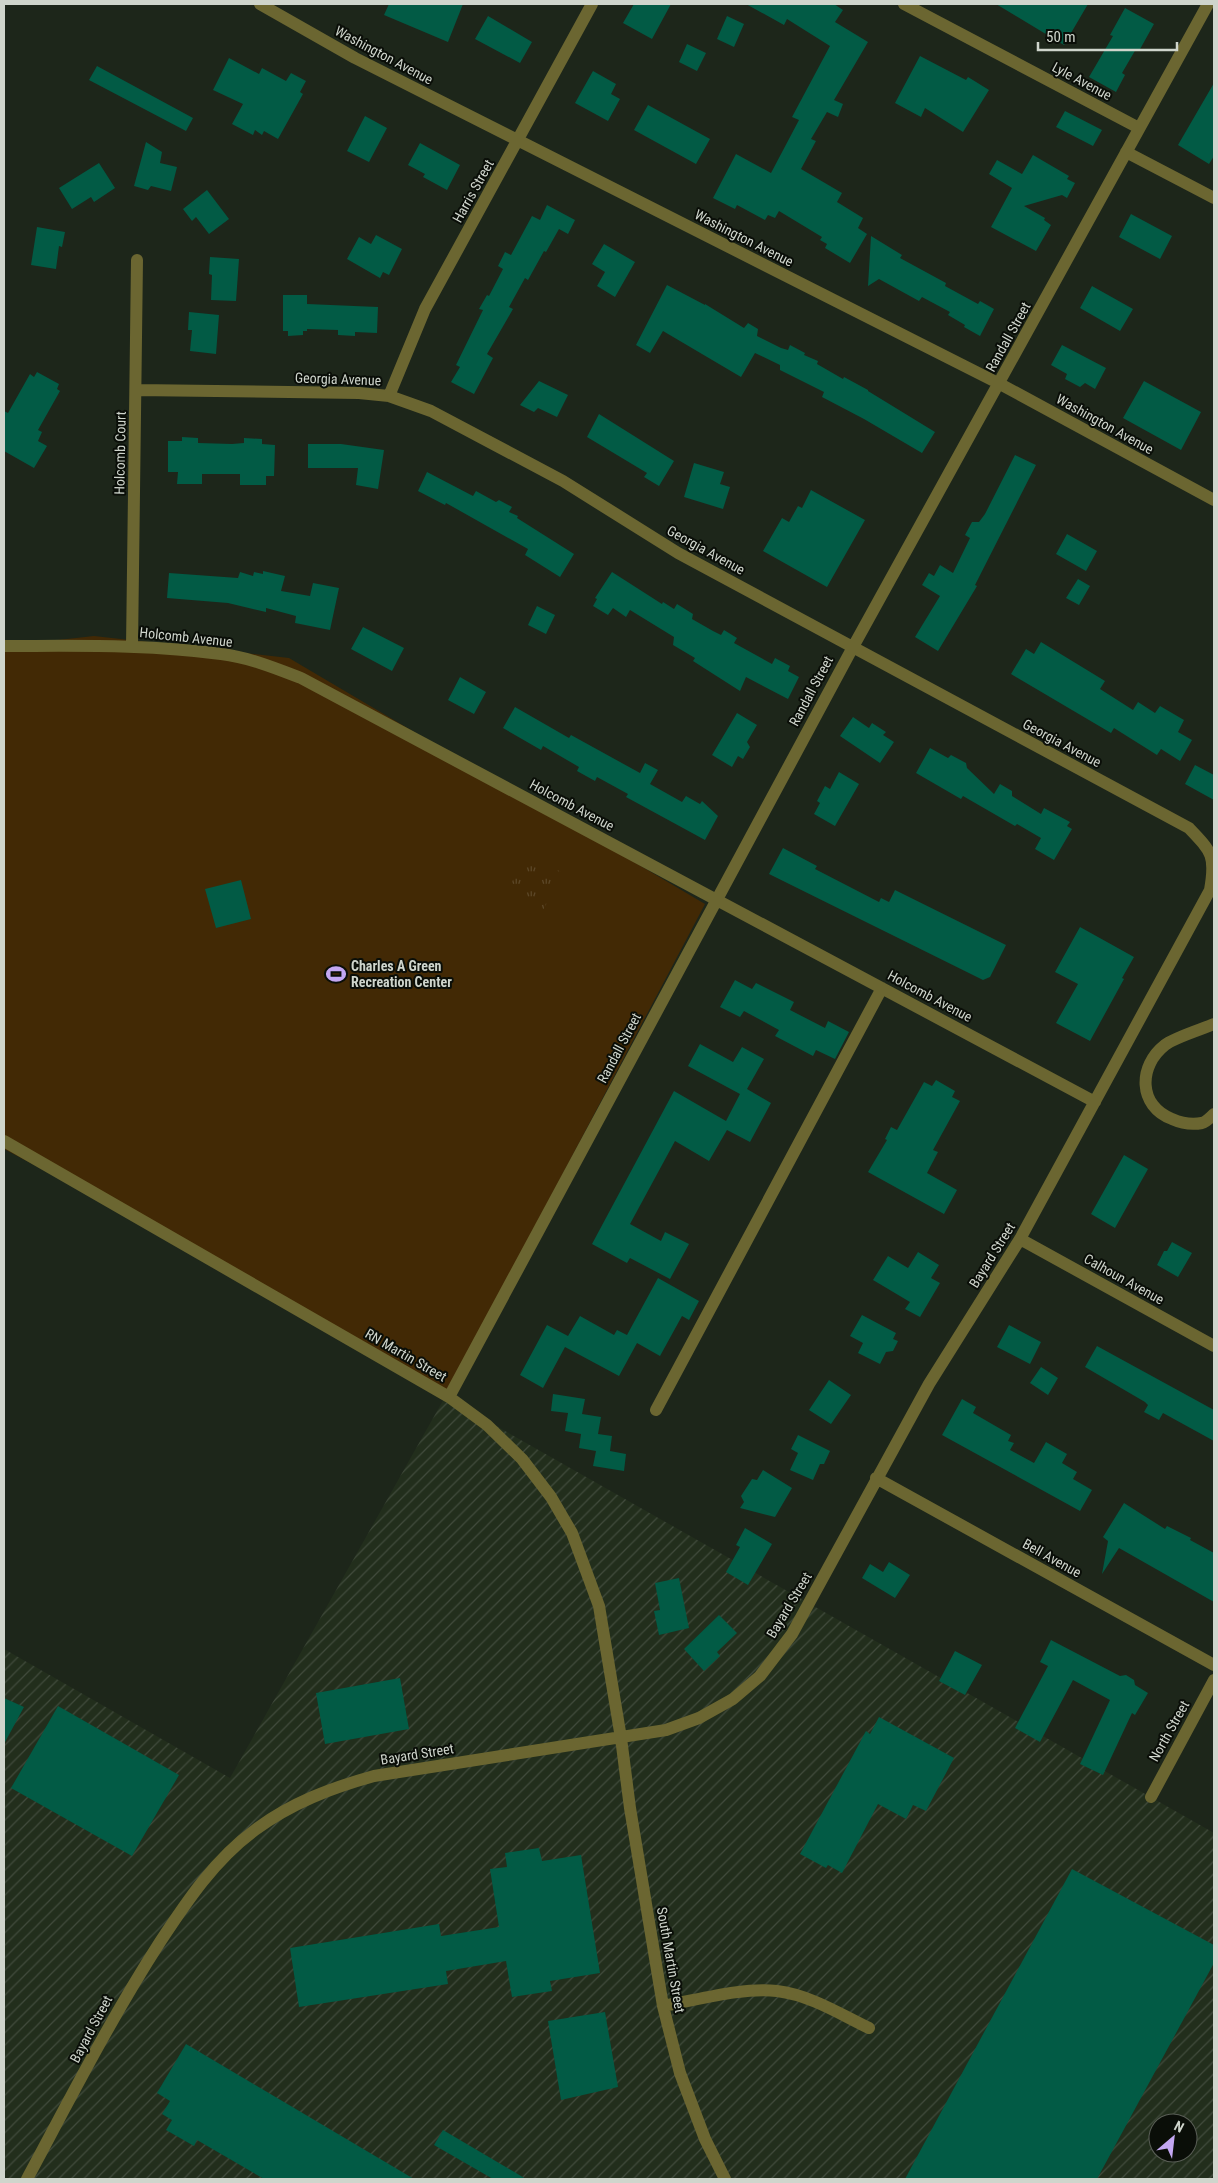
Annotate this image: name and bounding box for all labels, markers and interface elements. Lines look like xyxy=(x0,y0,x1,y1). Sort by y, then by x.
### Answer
scale bar xyxy=(1038,20,1177,52)
street label: Washington Avenue xyxy=(332,22,436,88)
text: 50 m xyxy=(1046,28,1076,46)
street label: Lyle Avenue xyxy=(1050,59,1115,103)
street label: Harris Street xyxy=(449,157,497,225)
street label: Washington Avenue xyxy=(692,206,796,270)
street label: Randall Street xyxy=(982,299,1034,375)
street label: Georgia Avenue xyxy=(295,369,382,389)
street label: Washington Avenue xyxy=(1054,391,1157,458)
street label: Holcomb Court xyxy=(111,411,129,495)
street label: Georgia Avenue xyxy=(664,522,748,578)
street label: Holcomb Avenue xyxy=(139,624,234,650)
street label: Randall Street xyxy=(786,653,836,729)
street label: Georgia Avenue xyxy=(1020,716,1104,771)
street label: Holcomb Avenue xyxy=(527,776,617,834)
place label: Charles A Green Recreation Center xyxy=(351,958,452,990)
sports icon: Charles A Green Recreation Center xyxy=(325,963,347,985)
street label: Holcomb Avenue xyxy=(885,967,975,1025)
street label: Randall Street xyxy=(594,1010,644,1086)
street label: Bayard Street xyxy=(966,1219,1018,1291)
street label: Calhoun Avenue xyxy=(1081,1250,1167,1308)
street label: RN Martin Street xyxy=(362,1325,450,1385)
street label: Bell Avenue xyxy=(1020,1535,1084,1581)
street label: Bayard Street xyxy=(763,1569,815,1641)
street label: North Street xyxy=(1146,1698,1192,1764)
street label: Bayard Street xyxy=(379,1740,455,1768)
street label: South Martin Street xyxy=(654,1906,688,2014)
street label: Bayard Street xyxy=(67,1993,115,2065)
north arrow xyxy=(1148,2113,1198,2163)
text: N xyxy=(1172,2117,1187,2136)

